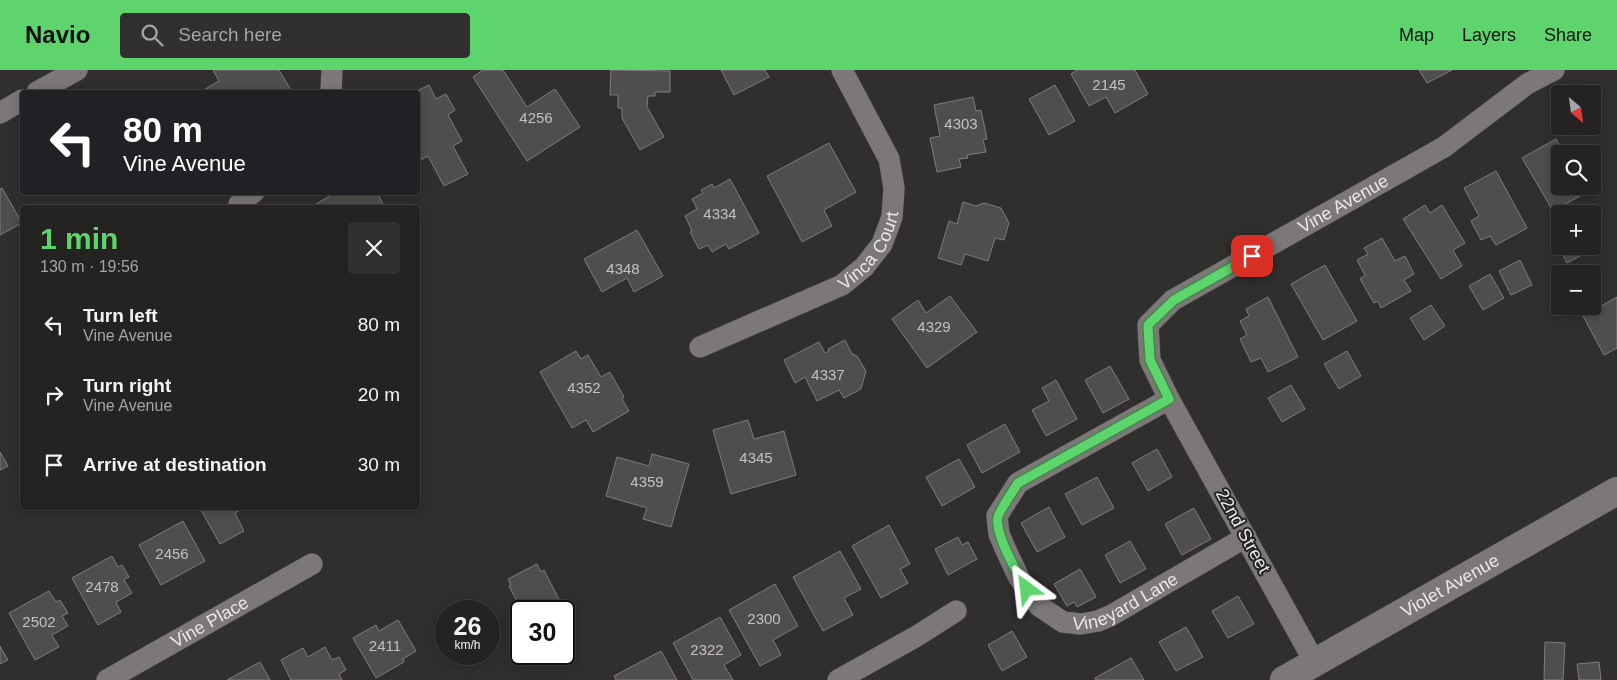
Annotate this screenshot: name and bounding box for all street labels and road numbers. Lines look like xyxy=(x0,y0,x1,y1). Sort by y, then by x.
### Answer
street label: Vine Avenue xyxy=(1295,170,1392,237)
street label: Vinca Court xyxy=(834,211,902,294)
street label: 22nd Street xyxy=(1212,485,1274,577)
street label: Violet Avenue xyxy=(1398,550,1503,621)
street label: Vineyard Lane xyxy=(1071,569,1182,634)
street label: Vine Place xyxy=(167,592,252,652)

